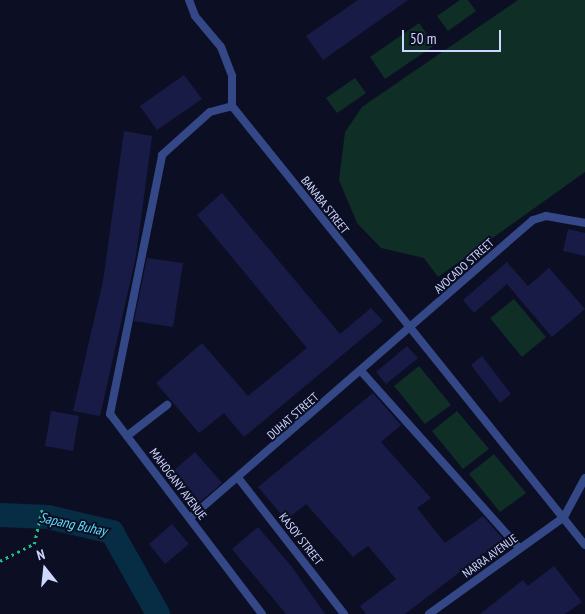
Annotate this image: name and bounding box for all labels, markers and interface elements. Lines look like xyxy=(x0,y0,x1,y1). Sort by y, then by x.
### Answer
scale bar xyxy=(405,20,504,52)
text: 50 m xyxy=(410,29,436,48)
street label: BANABA STREET xyxy=(298,173,352,237)
street label: AVOCADO STREET xyxy=(431,235,497,297)
street label: DUHAT STREET xyxy=(264,390,322,442)
street label: MAHOGANY AVENUE xyxy=(146,445,210,523)
water label: Sapang Buhay xyxy=(38,509,108,539)
street label: KASOY STREET xyxy=(276,510,326,568)
street label: NARRA AVENUE xyxy=(459,531,521,581)
north arrow xyxy=(20,544,70,594)
text: N xyxy=(35,545,47,564)

